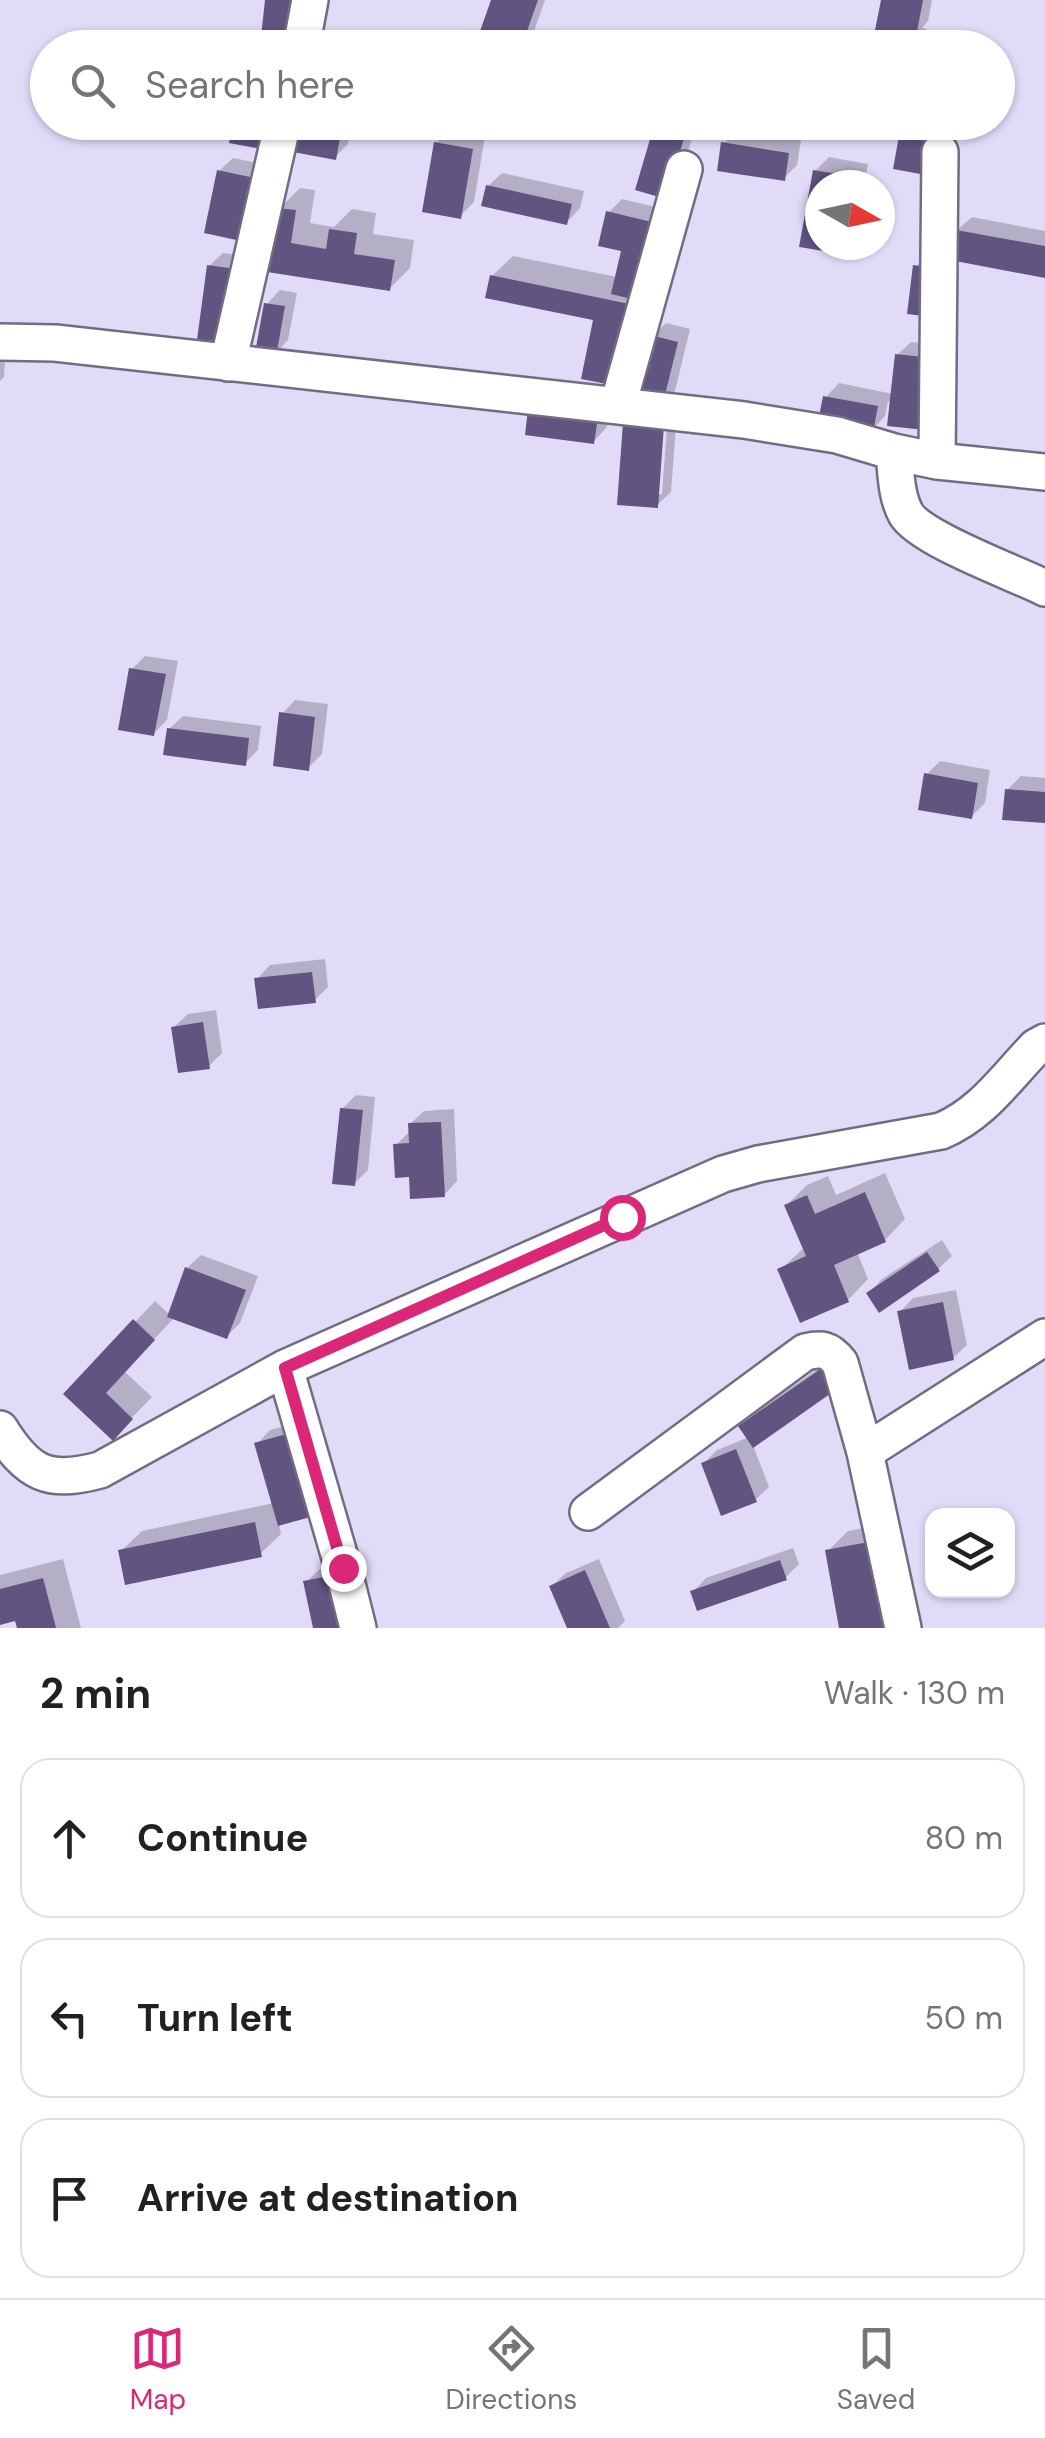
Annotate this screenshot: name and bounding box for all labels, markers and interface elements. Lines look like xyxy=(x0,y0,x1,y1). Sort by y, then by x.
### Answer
search box xyxy=(30,30,1015,140)
icon: search xyxy=(65,58,120,113)
text: Search here xyxy=(145,60,355,110)
north arrow xyxy=(805,170,895,260)
route start xyxy=(600,1195,646,1241)
map controls xyxy=(925,1508,1015,1598)
button: layers xyxy=(925,1508,1015,1598)
route end xyxy=(321,1546,367,1592)
text: 2 min xyxy=(40,1666,151,1721)
text: Walk · 130 m xyxy=(824,1672,1005,1714)
icon: ahead xyxy=(42,1811,97,1866)
text: Continue xyxy=(137,1813,308,1863)
text: 80 m xyxy=(925,1817,1003,1859)
icon: left xyxy=(42,1991,97,2046)
text: Turn left xyxy=(137,1993,293,2043)
text: 50 m xyxy=(925,1997,1003,2039)
icon: arrive xyxy=(42,2171,97,2226)
text: Arrive at destination xyxy=(137,2173,519,2223)
tab: Map xyxy=(130,2321,186,2418)
tab: Directions xyxy=(446,2321,577,2418)
tab: Saved xyxy=(837,2321,915,2418)

